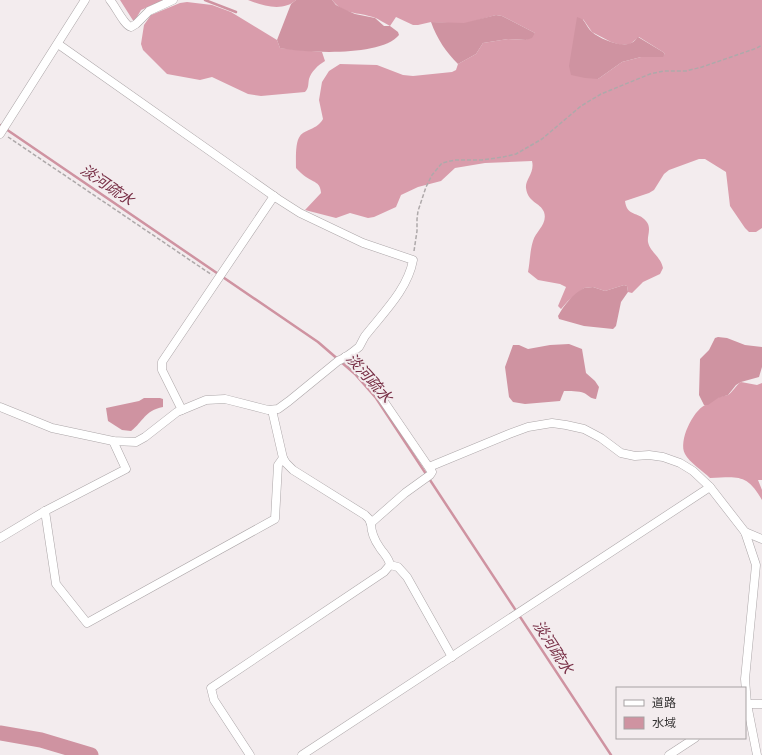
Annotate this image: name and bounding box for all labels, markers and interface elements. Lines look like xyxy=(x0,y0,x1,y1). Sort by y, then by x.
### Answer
water label: 淡河疏水 xyxy=(76,158,140,212)
water label: 淡河疏水 xyxy=(341,348,399,409)
water label: 淡河疏水 xyxy=(527,615,580,680)
legend xyxy=(616,687,746,739)
text: 道路 xyxy=(652,693,676,712)
text: 水域 xyxy=(652,713,676,732)

